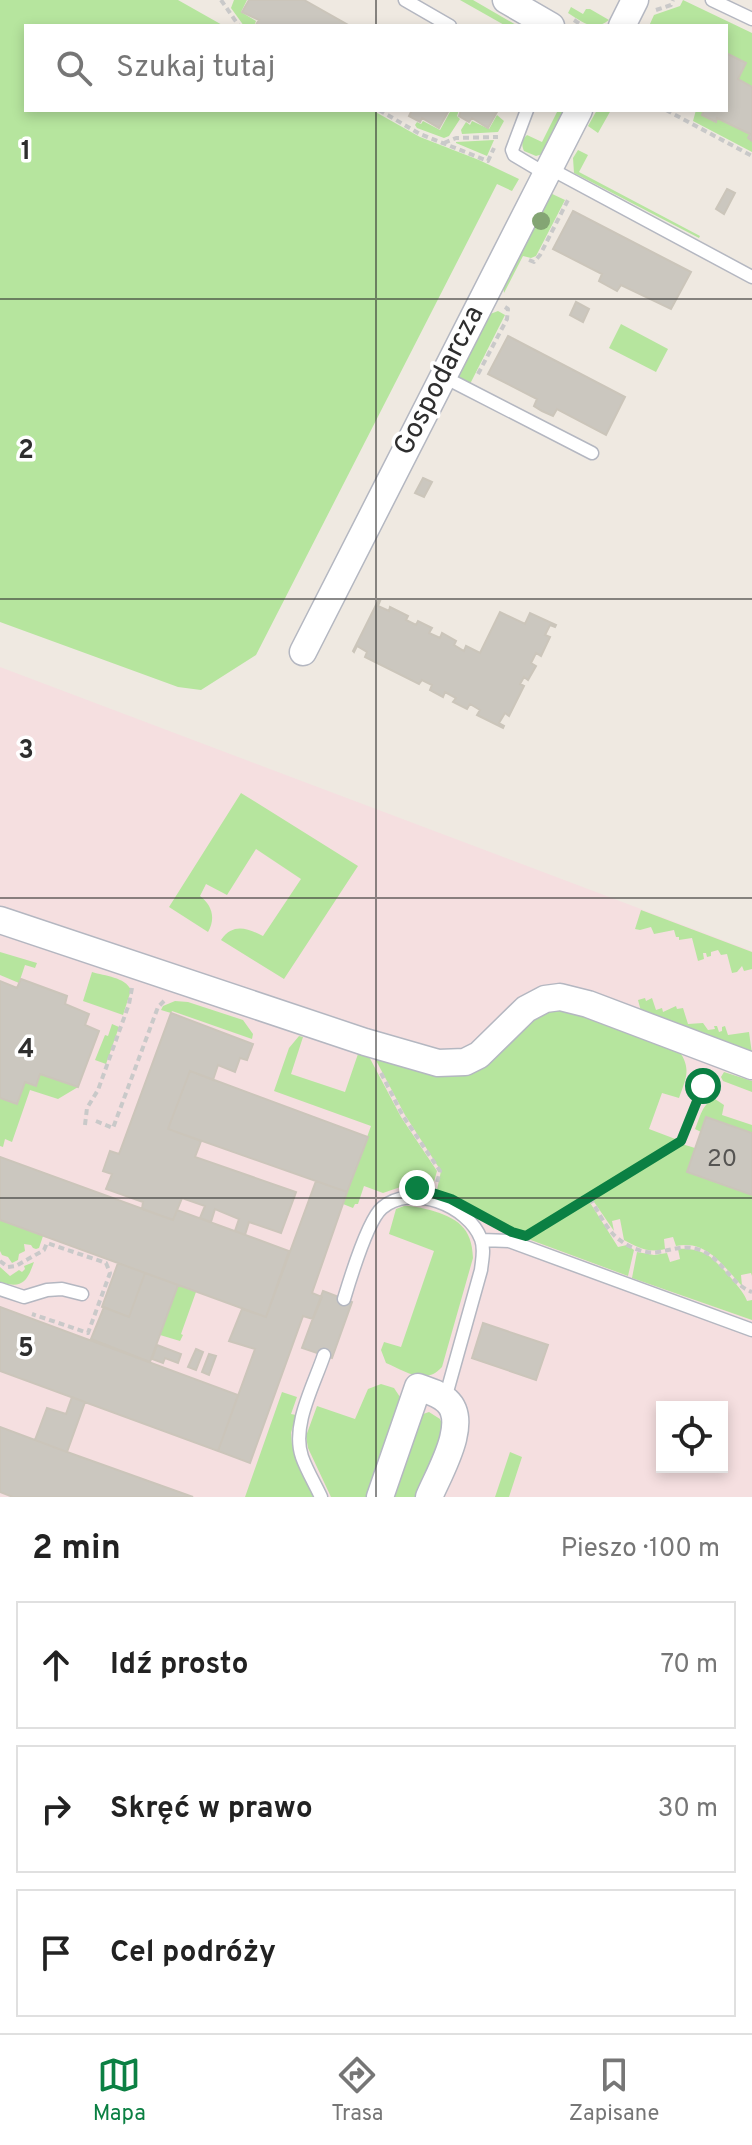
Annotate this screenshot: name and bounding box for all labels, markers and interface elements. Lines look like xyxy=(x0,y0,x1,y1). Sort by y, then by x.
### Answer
search box xyxy=(24,24,728,112)
icon: search xyxy=(52,46,96,90)
text: Szukaj tutaj xyxy=(116,50,275,87)
text: 1 xyxy=(21,136,31,169)
street label: Gospodarcza xyxy=(387,300,493,462)
text: 2 xyxy=(18,435,34,468)
text: 3 xyxy=(18,735,34,768)
text: 4 xyxy=(18,1034,34,1067)
route start xyxy=(685,1068,721,1104)
house number: 20 xyxy=(707,1145,737,1175)
route end xyxy=(399,1170,435,1206)
text: 5 xyxy=(18,1333,34,1366)
map controls xyxy=(656,1401,728,1473)
button: locate xyxy=(656,1401,728,1473)
text: 2 min xyxy=(32,1528,121,1571)
text: Pieszo · 100 m xyxy=(561,1533,720,1566)
icon: ahead xyxy=(34,1643,78,1687)
text: Idź prosto xyxy=(110,1647,248,1684)
text: 70 m xyxy=(660,1649,718,1682)
icon: right xyxy=(34,1787,78,1831)
text: Skręć w prawo xyxy=(110,1791,313,1828)
text: 30 m xyxy=(658,1793,718,1826)
icon: arrive xyxy=(34,1931,78,1975)
text: Cel podróży xyxy=(110,1935,276,1972)
tab: Mapa xyxy=(93,2053,146,2128)
tab: Trasa xyxy=(331,2053,383,2128)
tab: Zapisane xyxy=(569,2053,659,2128)

